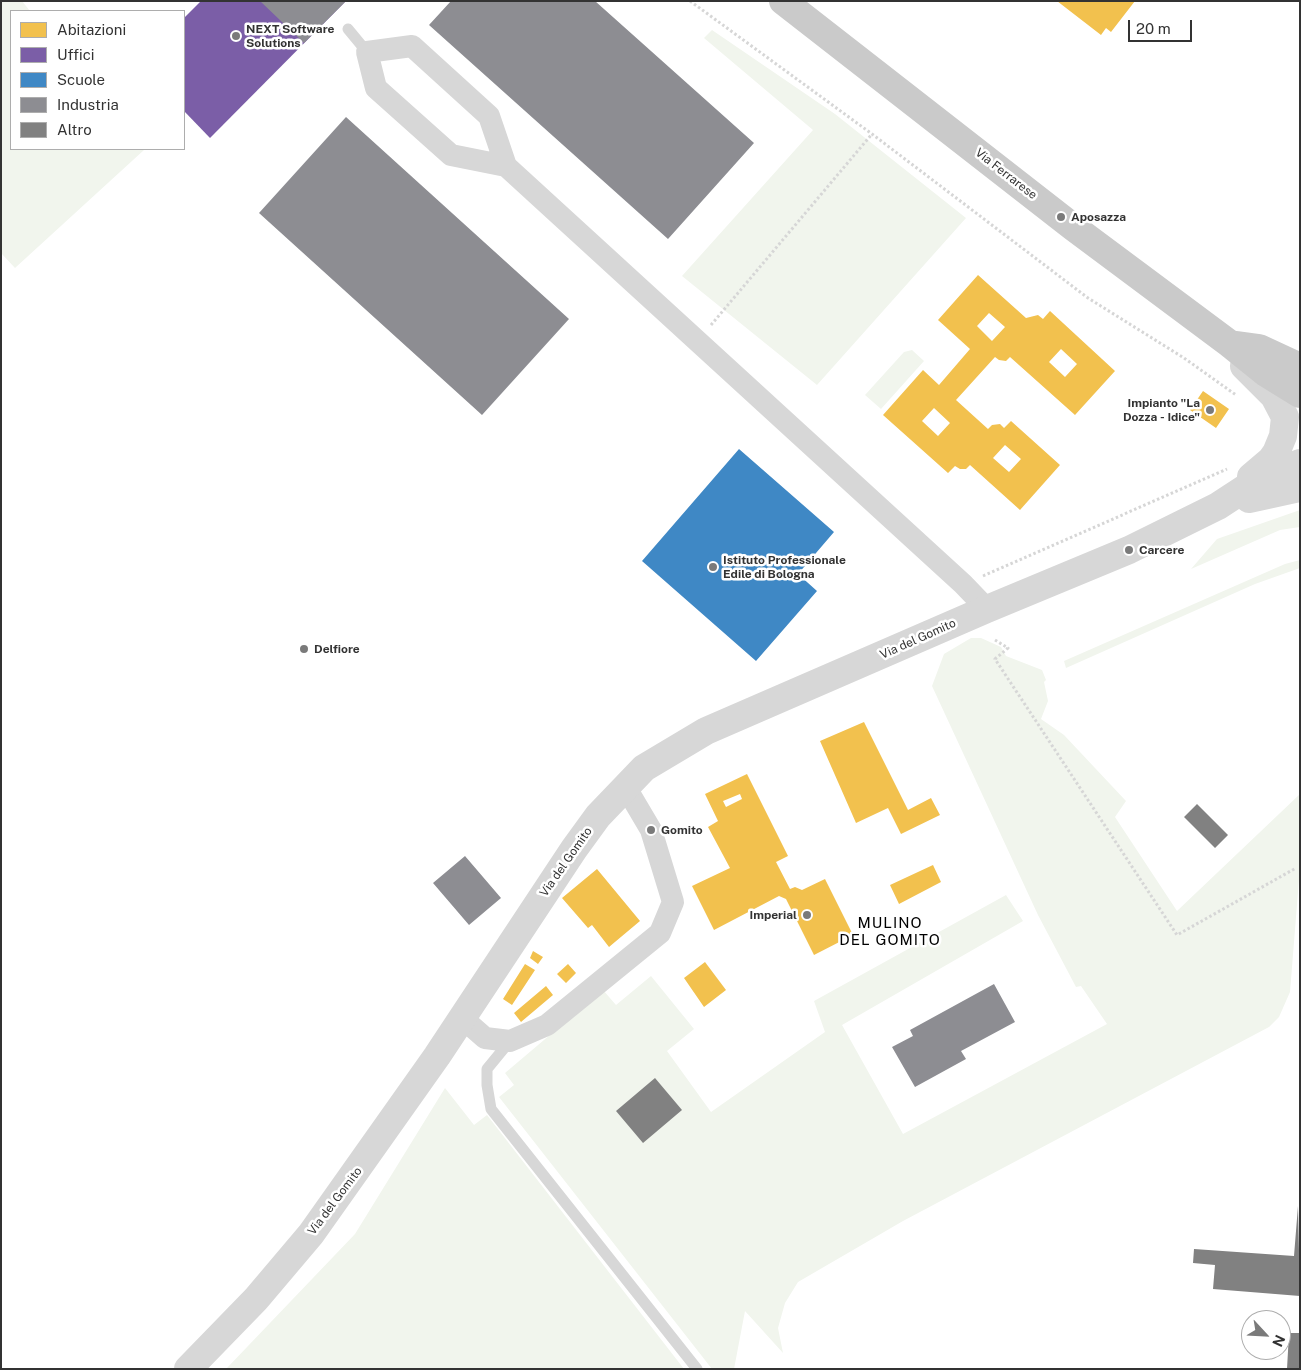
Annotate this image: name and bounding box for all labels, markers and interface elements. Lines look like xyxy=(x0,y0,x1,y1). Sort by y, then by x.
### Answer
legend xyxy=(10,10,185,150)
scale bar xyxy=(1131,10,1195,42)
text: 20 m xyxy=(1136,20,1171,37)
text: Abitazioni xyxy=(57,21,126,38)
place label: NEXT Software Solutions xyxy=(246,22,334,50)
marker: NEXT Software Solutions xyxy=(230,30,242,42)
text: Uffici xyxy=(57,46,94,63)
text: Scuole xyxy=(57,71,105,88)
text: Industria xyxy=(57,96,119,113)
text: Altro xyxy=(57,121,92,138)
street label: Via Ferrarese xyxy=(972,145,1040,203)
place label: Aposazza xyxy=(1071,210,1126,224)
marker: Aposazza xyxy=(1055,211,1067,223)
place label: Impianto "La Dozza - Idice" xyxy=(1123,396,1200,424)
marker: Impianto "La Dozza - Idice" xyxy=(1204,404,1216,416)
place label: Carcere xyxy=(1139,543,1184,557)
marker: Carcere xyxy=(1123,544,1135,556)
place label: Istituto Professionale Edile di Bologna xyxy=(723,553,846,581)
marker: Istituto Professionale Edile di Bologna xyxy=(707,561,719,573)
street label: Via del Gomito xyxy=(878,616,958,662)
place label: Delfiore xyxy=(314,642,360,656)
marker: Delfiore xyxy=(298,643,310,655)
place label: Gomito xyxy=(661,823,703,837)
marker: Gomito xyxy=(645,824,657,836)
street label: Via del Gomito xyxy=(537,825,595,899)
place label: Imperial xyxy=(749,908,797,922)
marker: Imperial xyxy=(801,909,813,921)
district label: MULINO DEL GOMITO xyxy=(838,914,942,949)
street label: Via del Gomito xyxy=(305,1164,365,1238)
north arrow xyxy=(1241,1310,1291,1360)
text: N xyxy=(1269,1333,1288,1349)

